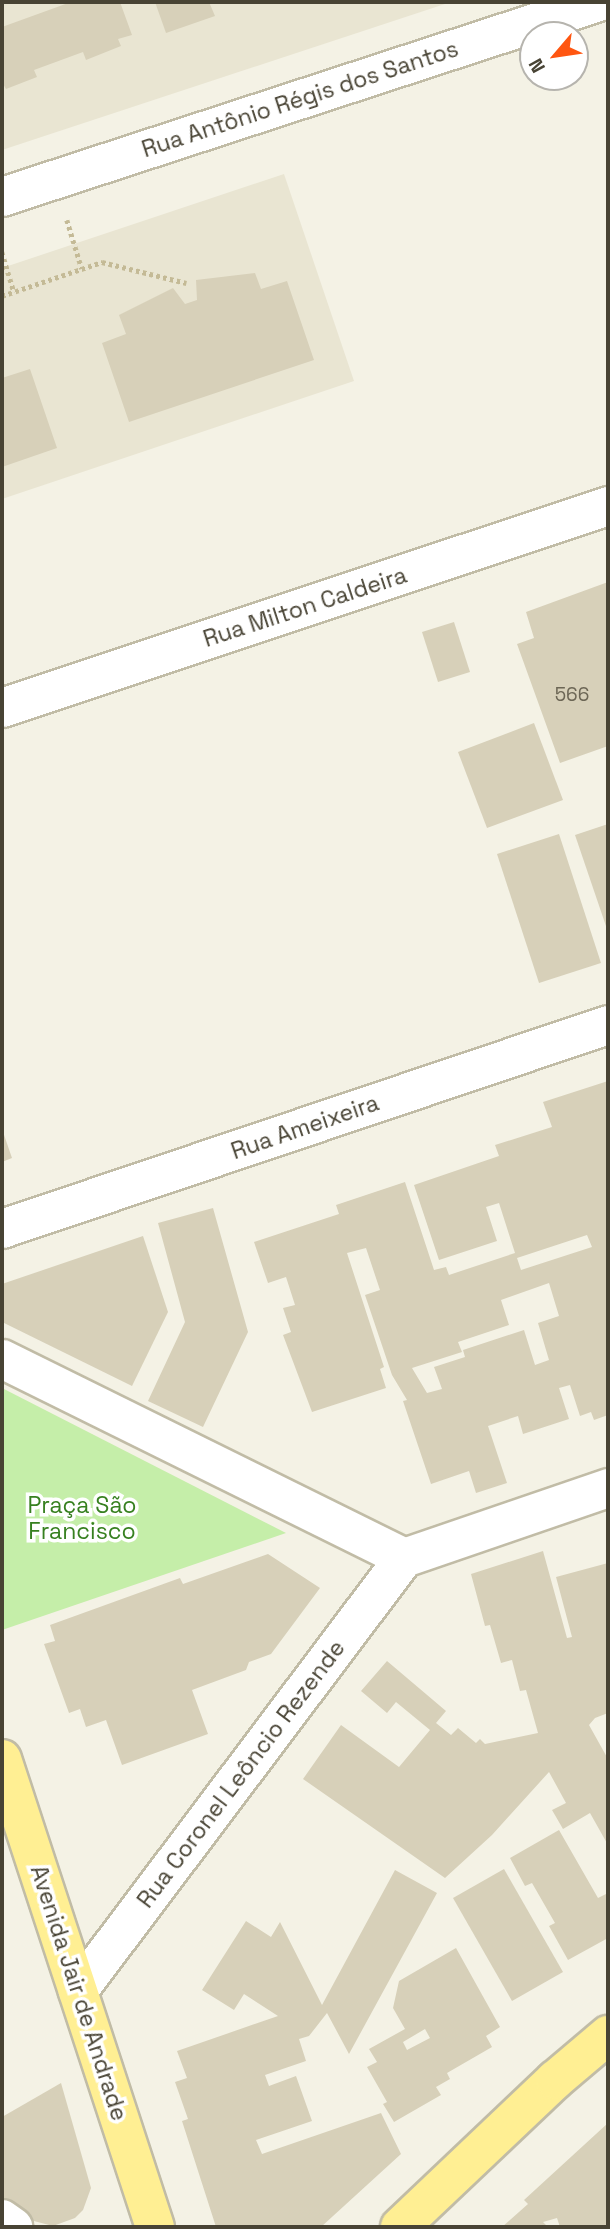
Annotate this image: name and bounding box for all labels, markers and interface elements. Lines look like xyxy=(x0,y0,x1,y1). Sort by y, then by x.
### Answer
north arrow xyxy=(519,21,589,91)
street label: Rua Antônio Régis dos Santos xyxy=(138,35,462,163)
text: N xyxy=(523,54,551,77)
street label: Rua Milton Caldeira xyxy=(200,561,410,653)
house number: 566 xyxy=(555,684,589,706)
street label: Rua Ameixeira xyxy=(227,1089,383,1165)
park label: Praça São Francisco xyxy=(27,1491,137,1545)
street label: Rua Coronel Leôncio Rezende xyxy=(131,1635,351,1913)
street label: Avenida Jair de Andrade xyxy=(25,1862,133,2124)

